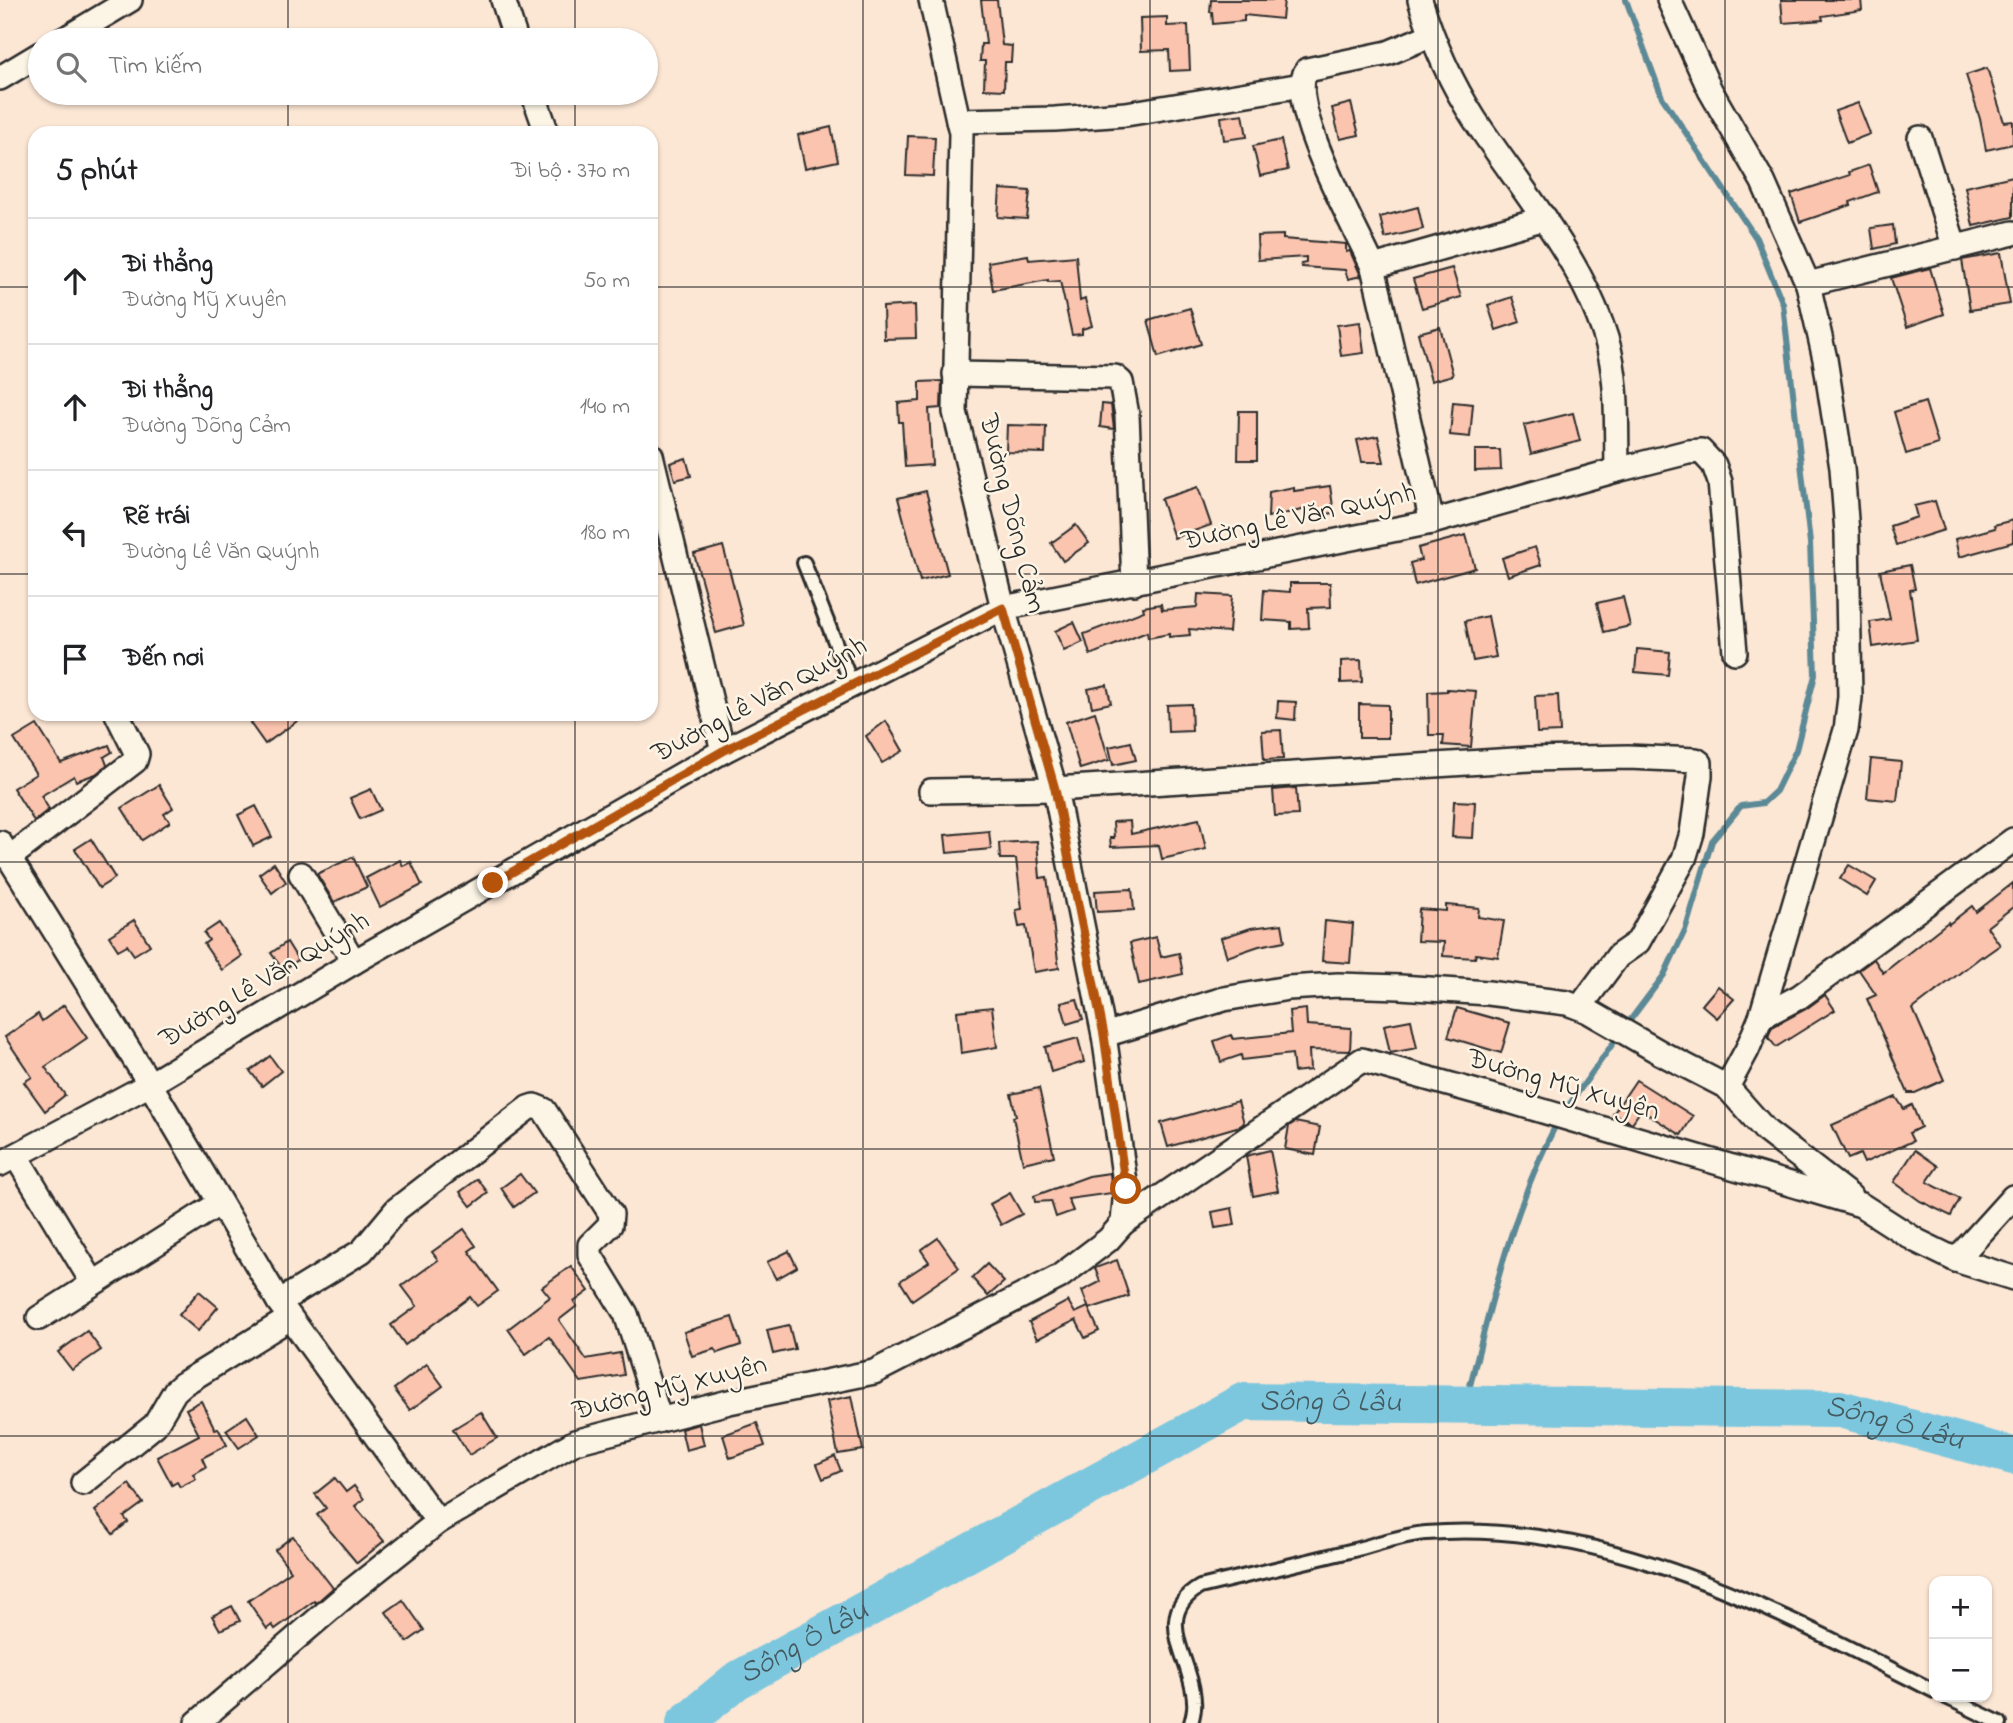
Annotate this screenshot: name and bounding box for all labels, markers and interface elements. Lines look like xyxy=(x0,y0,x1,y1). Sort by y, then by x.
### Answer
search box xyxy=(28,28,658,105)
icon: search xyxy=(52,48,90,86)
text: Tìm kiếm xyxy=(108,48,202,86)
text: 5 phút xyxy=(56,150,137,194)
text: Đi bộ · 370 m xyxy=(511,155,630,188)
text: Đi thẳng xyxy=(123,246,213,284)
icon: ahead xyxy=(56,262,94,300)
text: 50 m xyxy=(583,265,630,298)
text: Đường Mỹ Xuyên xyxy=(123,284,286,317)
text: Đi thẳng xyxy=(123,372,213,410)
icon: ahead xyxy=(56,388,94,426)
text: 140 m xyxy=(580,391,630,424)
street label: Đường Dõng Cảm xyxy=(966,409,1056,618)
text: Đường Dõng Cảm xyxy=(123,410,291,443)
street label: Đường Lê Văn Quýnh xyxy=(1177,473,1420,563)
text: Rẽ trái xyxy=(123,498,190,536)
icon: left xyxy=(56,514,94,552)
text: 180 m xyxy=(581,517,630,550)
text: Đường Lê Văn Quýnh xyxy=(123,536,319,569)
street label: Đường Lê Văn Quýnh xyxy=(644,627,875,776)
icon: arrive xyxy=(56,640,94,678)
text: Đến nơi xyxy=(123,640,204,678)
route end xyxy=(477,867,508,898)
street label: Đường Lê Văn Quýnh xyxy=(151,902,378,1061)
street label: Đường Mỹ Xuyên xyxy=(1461,1039,1664,1133)
route start xyxy=(1110,1173,1141,1204)
street label: Đường Mỹ Xuyên xyxy=(568,1345,771,1433)
water label: Sông Ô Lâu xyxy=(1259,1380,1402,1426)
water label: Sông Ô Lâu xyxy=(1825,1387,1969,1464)
map controls xyxy=(1929,1576,1992,1702)
button: + xyxy=(1929,1576,1992,1639)
water label: Sông Ô Lâu xyxy=(731,1590,877,1697)
button: − xyxy=(1929,1639,1992,1702)

